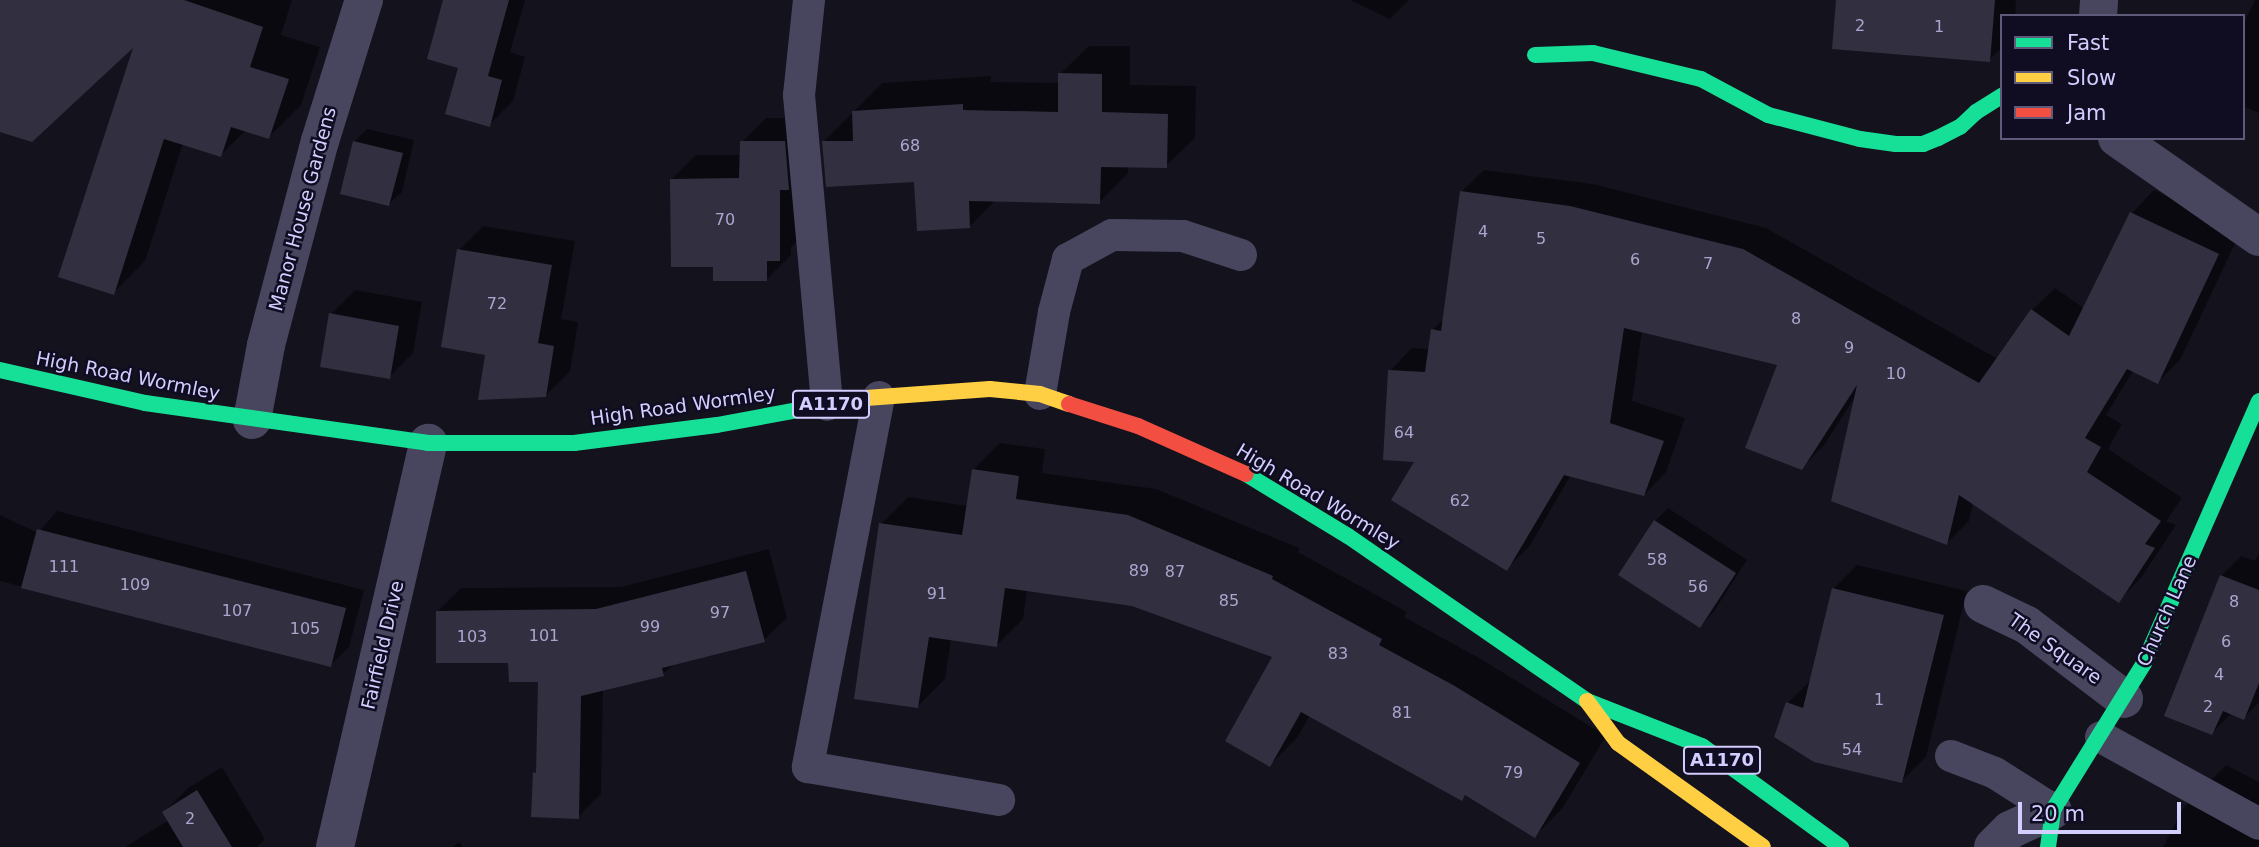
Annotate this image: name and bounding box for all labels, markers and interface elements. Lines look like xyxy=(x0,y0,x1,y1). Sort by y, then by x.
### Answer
legend xyxy=(2000,14,2245,140)
house number: 2 xyxy=(1855,16,1865,36)
house number: 1 xyxy=(1934,17,1944,37)
text: Fast xyxy=(2067,31,2109,55)
text: Slow xyxy=(2067,66,2116,90)
text: Jam xyxy=(2067,101,2107,125)
street label: Manor House Gardens xyxy=(265,104,341,314)
house number: 68 xyxy=(900,136,920,156)
house number: 70 xyxy=(715,210,735,230)
house number: 4 xyxy=(1478,222,1488,242)
house number: 5 xyxy=(1536,229,1546,249)
house number: 6 xyxy=(1630,250,1640,270)
house number: 7 xyxy=(1703,254,1713,274)
house number: 72 xyxy=(487,294,507,314)
house number: 8 xyxy=(1791,309,1801,329)
house number: 9 xyxy=(1844,338,1854,358)
street label: High Road Wormley xyxy=(34,347,222,405)
house number: 10 xyxy=(1886,364,1906,384)
street label: High Road Wormley xyxy=(589,382,777,430)
road number: A1170 xyxy=(791,390,871,418)
house number: 64 xyxy=(1394,423,1414,443)
street label: High Road Wormley xyxy=(1232,439,1404,555)
house number: 62 xyxy=(1450,491,1470,511)
house number: 58 xyxy=(1647,550,1667,570)
street label: Church Lane xyxy=(2132,552,2202,670)
house number: 111 xyxy=(49,557,79,577)
house number: 89 xyxy=(1129,561,1149,581)
house number: 87 xyxy=(1165,562,1185,582)
house number: 109 xyxy=(120,575,150,595)
house number: 56 xyxy=(1688,577,1708,597)
street label: Fairfield Drive xyxy=(357,578,409,712)
house number: 91 xyxy=(927,584,947,604)
house number: 85 xyxy=(1219,591,1239,611)
house number: 8 xyxy=(2229,592,2239,612)
house number: 107 xyxy=(222,601,252,621)
house number: 97 xyxy=(710,603,730,623)
street label: The Square xyxy=(2004,609,2106,689)
house number: 99 xyxy=(640,617,660,637)
house number: 105 xyxy=(290,619,320,639)
house number: 101 xyxy=(529,626,559,646)
house number: 103 xyxy=(457,627,487,647)
house number: 6 xyxy=(2221,632,2231,652)
house number: 83 xyxy=(1328,644,1348,664)
house number: 4 xyxy=(2214,665,2224,685)
house number: 1 xyxy=(1874,690,1884,710)
house number: 2 xyxy=(2203,697,2213,717)
house number: 81 xyxy=(1392,703,1412,723)
house number: 54 xyxy=(1842,740,1862,760)
road number: A1170 xyxy=(1682,746,1762,774)
house number: 79 xyxy=(1503,763,1523,783)
scale bar xyxy=(2021,788,2184,832)
text: 20 m xyxy=(2031,802,2085,826)
house number: 2 xyxy=(185,809,195,829)

